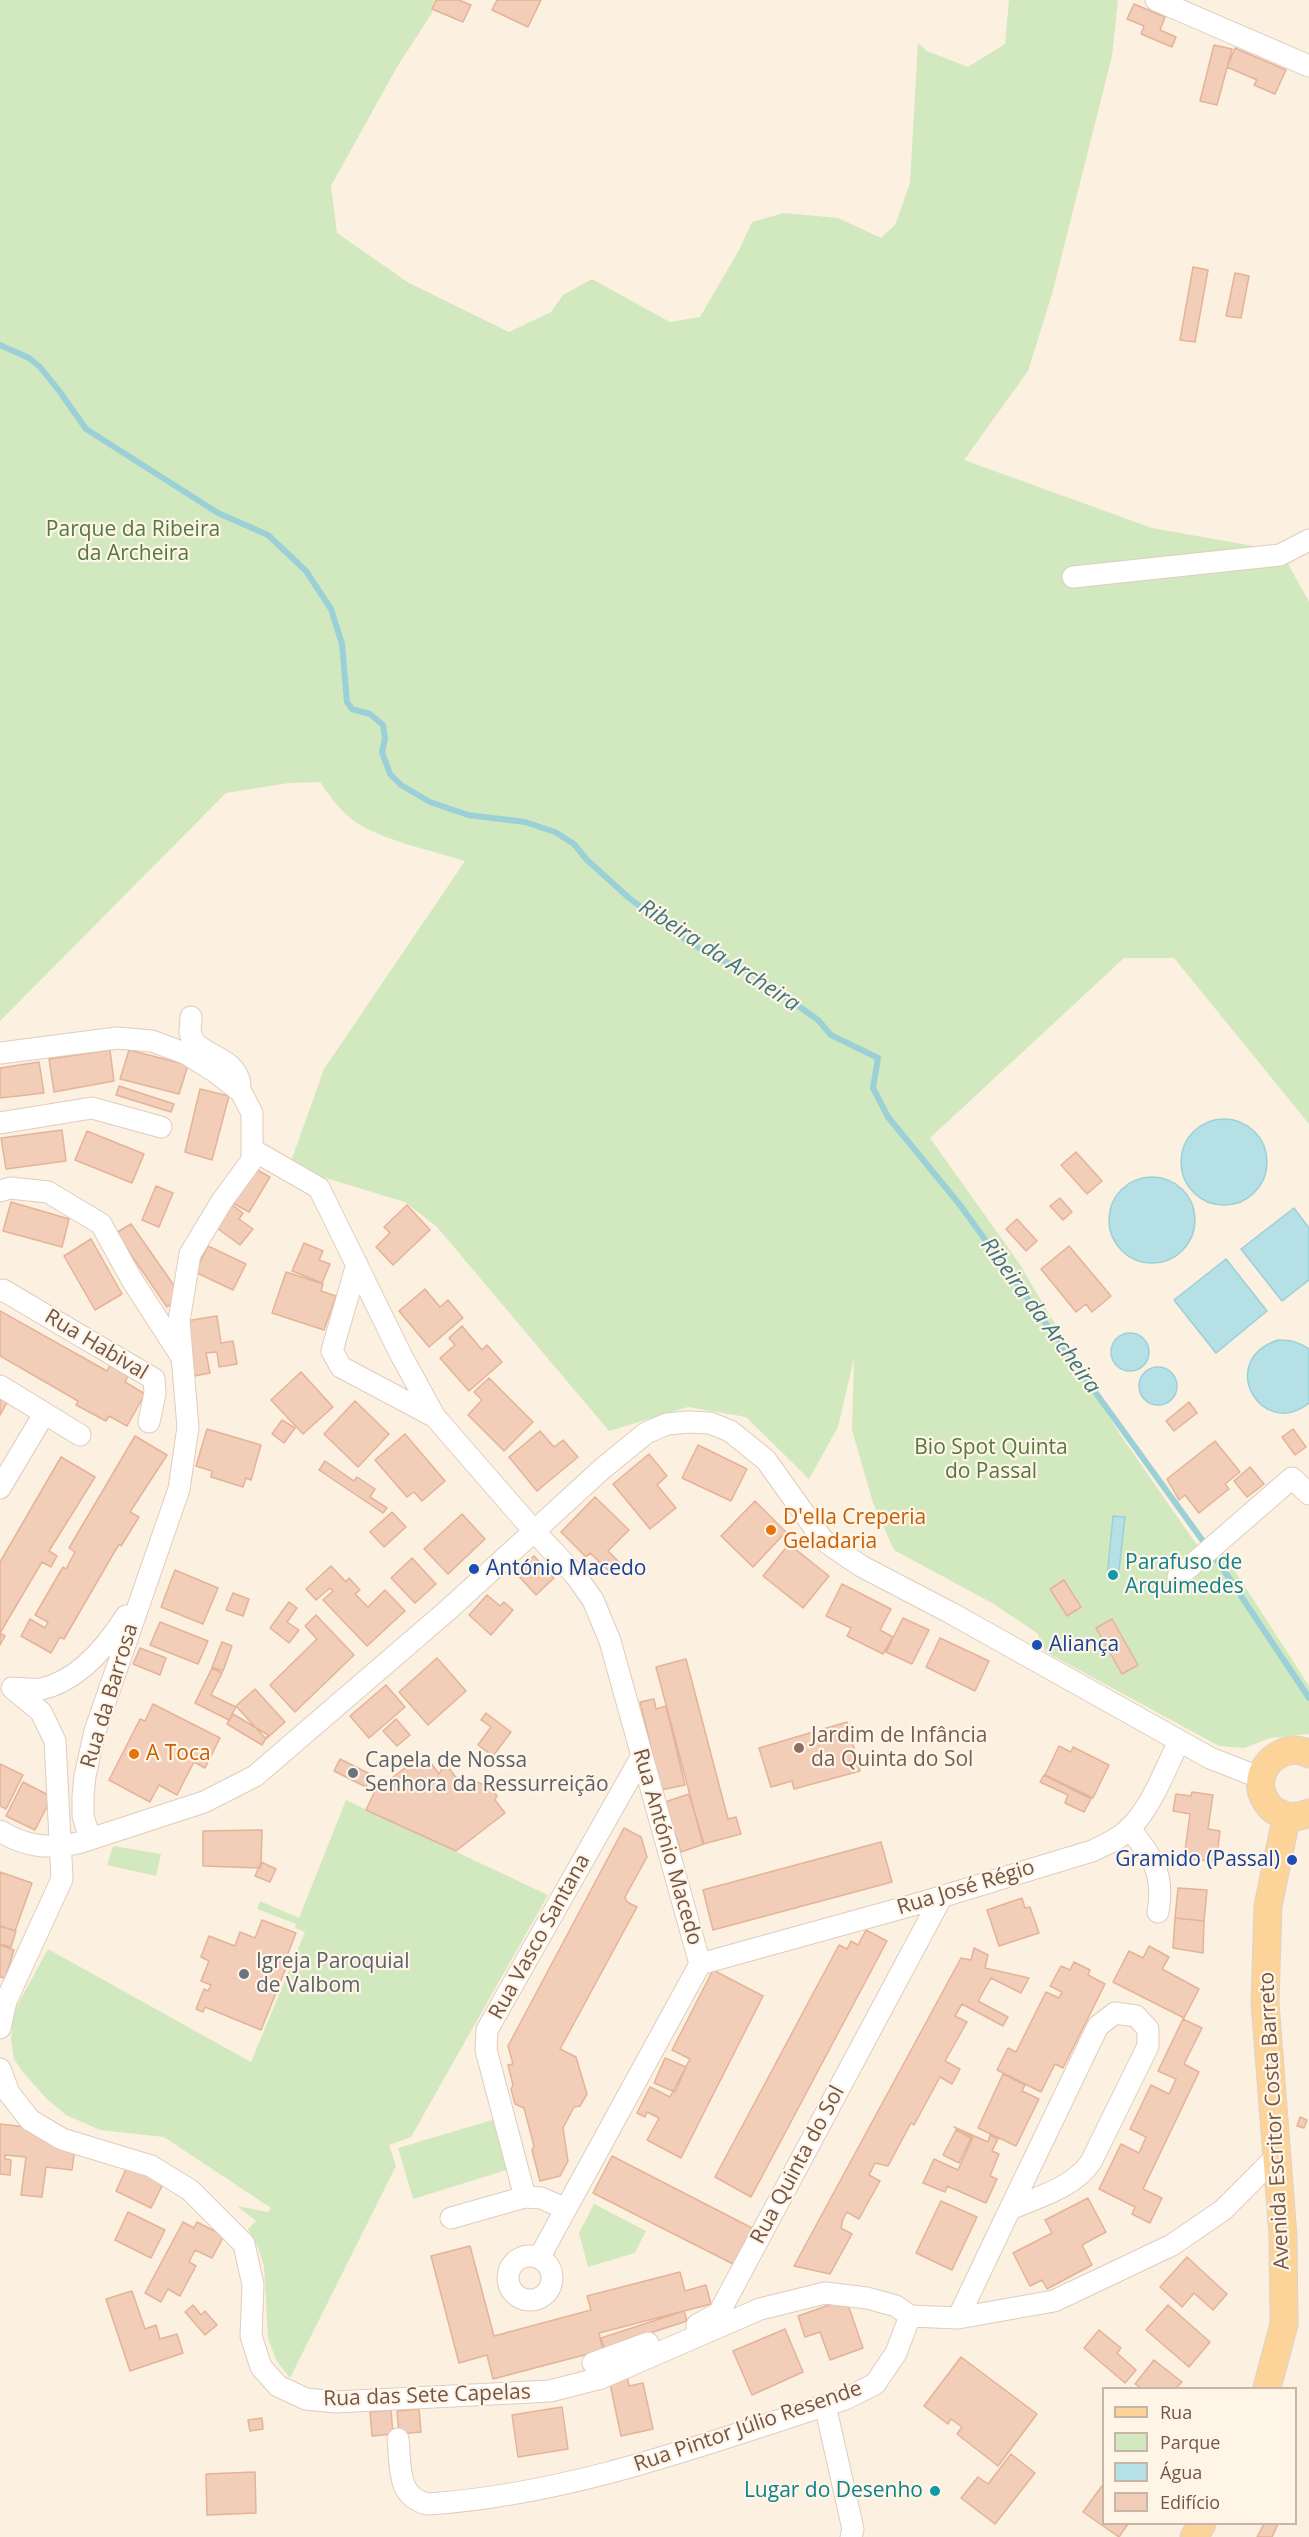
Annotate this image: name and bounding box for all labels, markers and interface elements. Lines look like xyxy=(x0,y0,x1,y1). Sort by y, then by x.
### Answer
park label: Parque da Ribeira da Archeira xyxy=(46,517,220,567)
water label: Ribeira da Archeira xyxy=(634,894,804,1018)
water label: Ribeira da Archeira xyxy=(975,1233,1105,1399)
street label: Rua Habival xyxy=(40,1304,152,1386)
park label: Bio Spot Quinta do Passal xyxy=(914,1435,1068,1485)
place label: D'ella Creperia Geladaria xyxy=(783,1505,926,1555)
marker: D'ella Creperia Geladaria xyxy=(764,1523,778,1537)
place label: Parafuso de Arquimedes xyxy=(1125,1550,1244,1600)
place label: António Macedo xyxy=(486,1556,646,1582)
marker: António Macedo xyxy=(467,1562,481,1576)
marker: Parafuso de Arquimedes xyxy=(1106,1568,1120,1582)
street label: Rua da Barrosa xyxy=(76,1621,144,1771)
place label: Aliança xyxy=(1049,1632,1119,1658)
marker: Aliança xyxy=(1030,1638,1044,1652)
place label: Jardim de Infância da Quinta do Sol xyxy=(811,1723,987,1773)
place label: A Toca xyxy=(146,1741,211,1767)
marker: Jardim de Infância da Quinta do Sol xyxy=(792,1741,806,1755)
street label: Rua António Macedo xyxy=(627,1746,707,1948)
marker: A Toca xyxy=(127,1747,141,1761)
place label: Capela de Nossa Senhora da Ressurreição xyxy=(365,1748,609,1798)
marker: Capela de Nossa Senhora da Ressurreição xyxy=(346,1766,360,1780)
place label: Gramido (Passal) xyxy=(1115,1847,1280,1873)
street label: Rua Vasco Santana xyxy=(484,1850,596,2024)
marker: Gramido (Passal) xyxy=(1285,1853,1299,1867)
street label: Rua José Régio xyxy=(894,1855,1038,1921)
place label: Igreja Paroquial de Valbom xyxy=(256,1949,410,1999)
marker: Igreja Paroquial de Valbom xyxy=(237,1967,251,1981)
street label: Avenida Escritor Costa Barreto xyxy=(1255,1971,1295,2271)
street label: Rua Quinta do Sol xyxy=(746,2082,850,2248)
street label: Rua Pintor Júlio Resende xyxy=(631,2376,865,2478)
street label: Rua das Sete Capelas xyxy=(323,2380,531,2412)
legend xyxy=(1102,2387,1297,2525)
text: Rua xyxy=(1160,2400,1192,2424)
text: Parque xyxy=(1160,2430,1220,2454)
text: Água xyxy=(1160,2460,1202,2484)
place label: Lugar do Desenho xyxy=(744,2478,923,2504)
marker: Lugar do Desenho xyxy=(928,2484,942,2498)
text: Edifício xyxy=(1160,2490,1220,2514)

